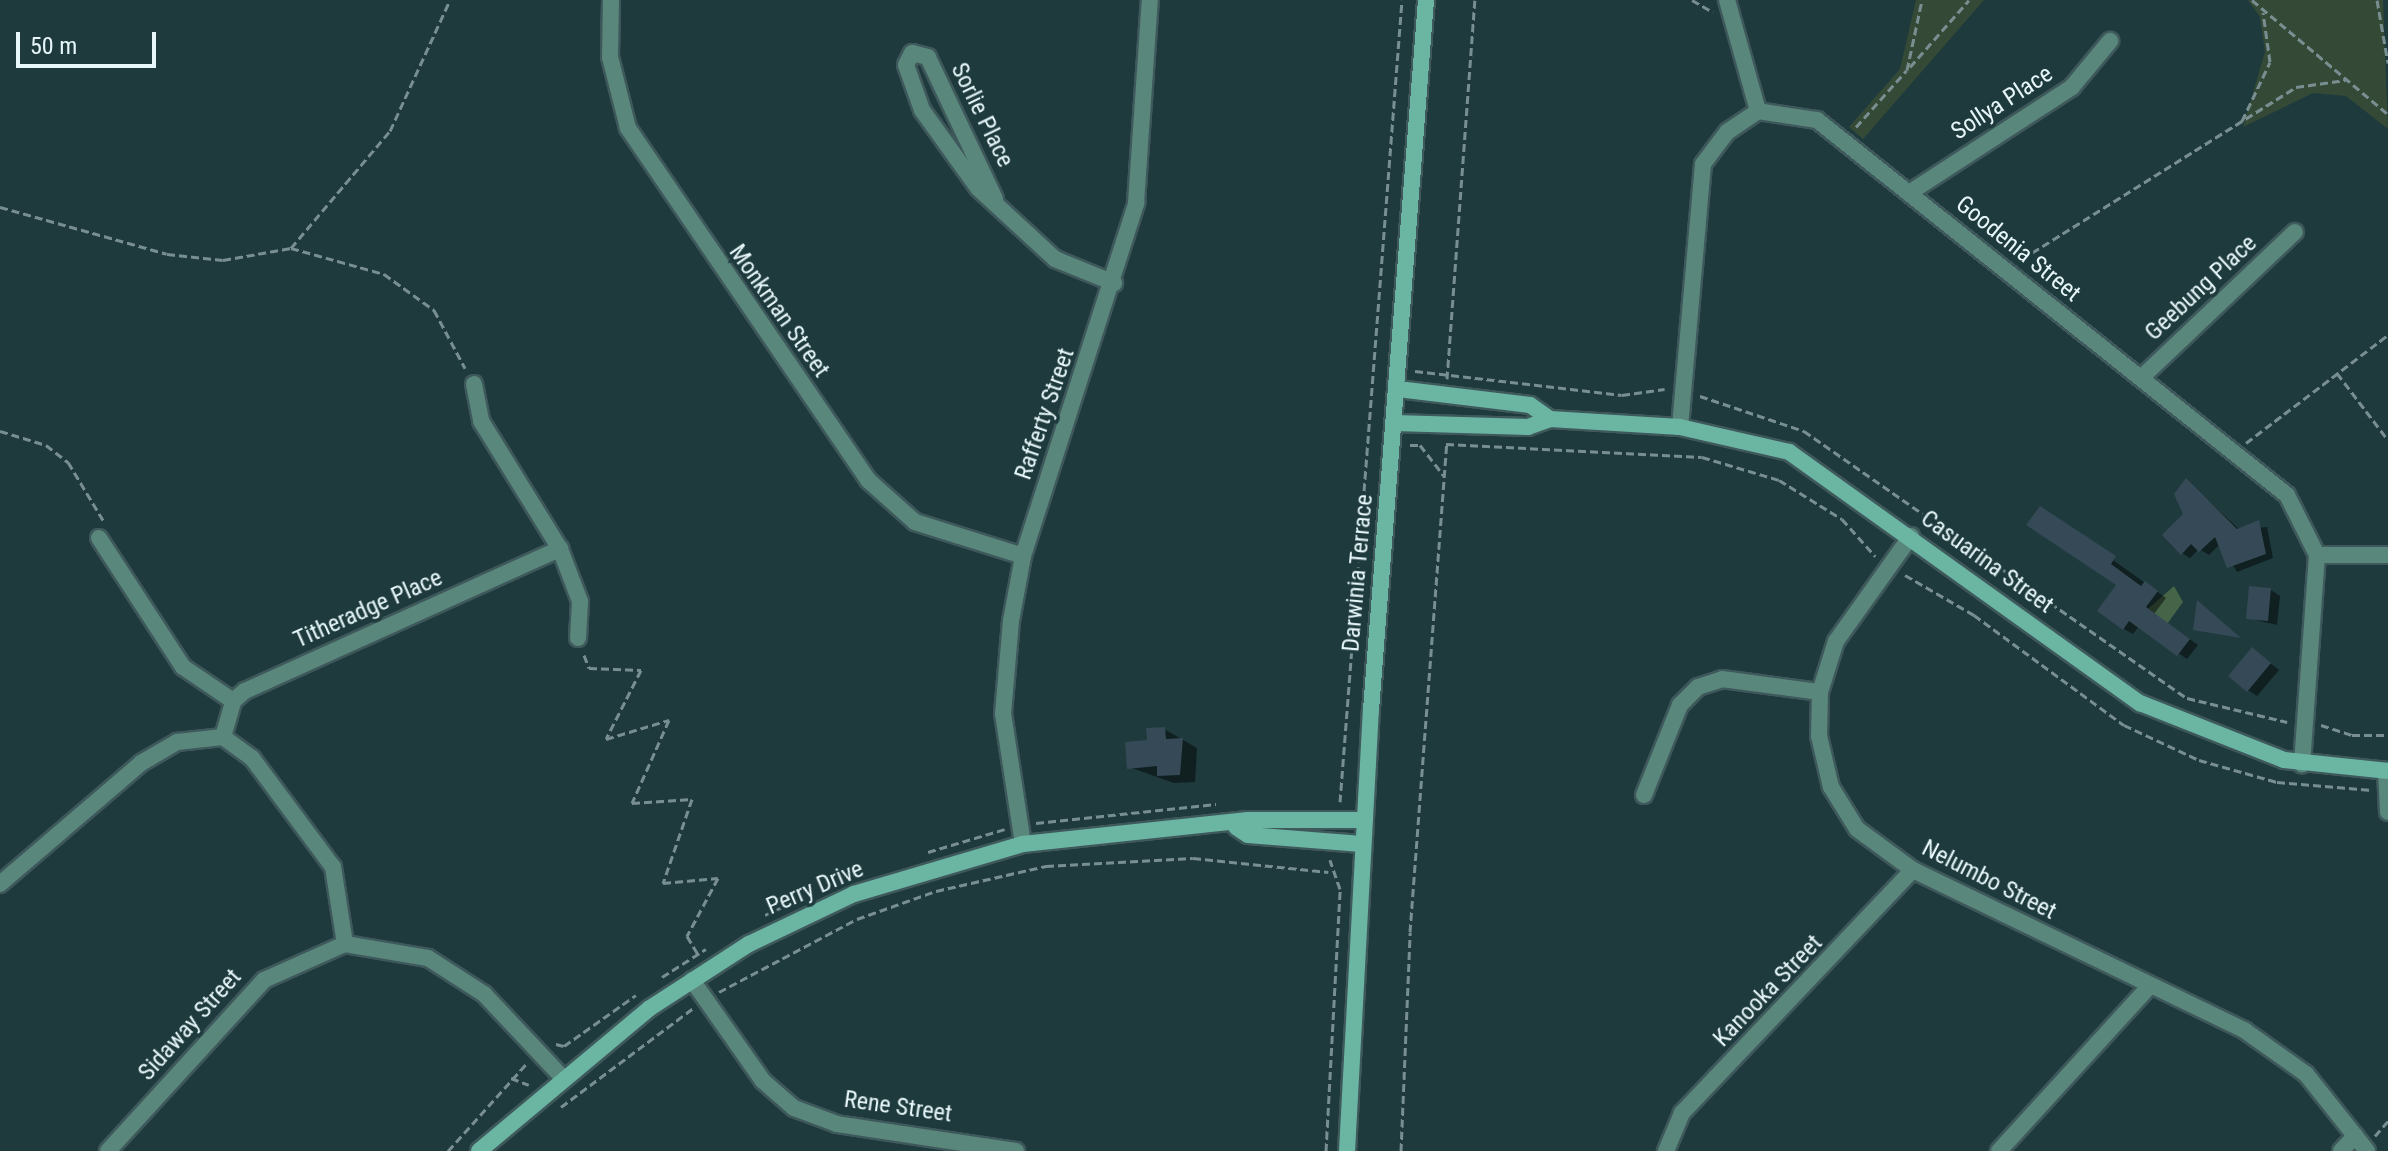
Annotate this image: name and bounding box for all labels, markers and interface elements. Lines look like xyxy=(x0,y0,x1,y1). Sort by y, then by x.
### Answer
scale bar xyxy=(20,16,160,66)
text: 50 m xyxy=(30,32,77,60)
street label: Sorlie Place xyxy=(944,58,1020,172)
street label: Sollya Place xyxy=(1946,60,2058,146)
street label: Goodenia Street xyxy=(1950,190,2086,308)
street label: Geebung Place xyxy=(2139,229,2263,347)
street label: Monkman Street xyxy=(723,239,835,383)
street label: Rafferty Street xyxy=(1009,344,1081,484)
street label: Darwinia Terrace xyxy=(1337,493,1379,653)
street label: Casuarina Street xyxy=(1915,504,2059,620)
street label: Titheradge Place xyxy=(289,563,447,655)
street label: Nelumbo Street xyxy=(1917,834,2061,926)
street label: Perry Drive xyxy=(762,855,868,921)
street label: Kanooka Street xyxy=(1707,929,1829,1053)
street label: Sidaway Street xyxy=(132,963,248,1087)
street label: Rene Street xyxy=(842,1085,954,1129)

